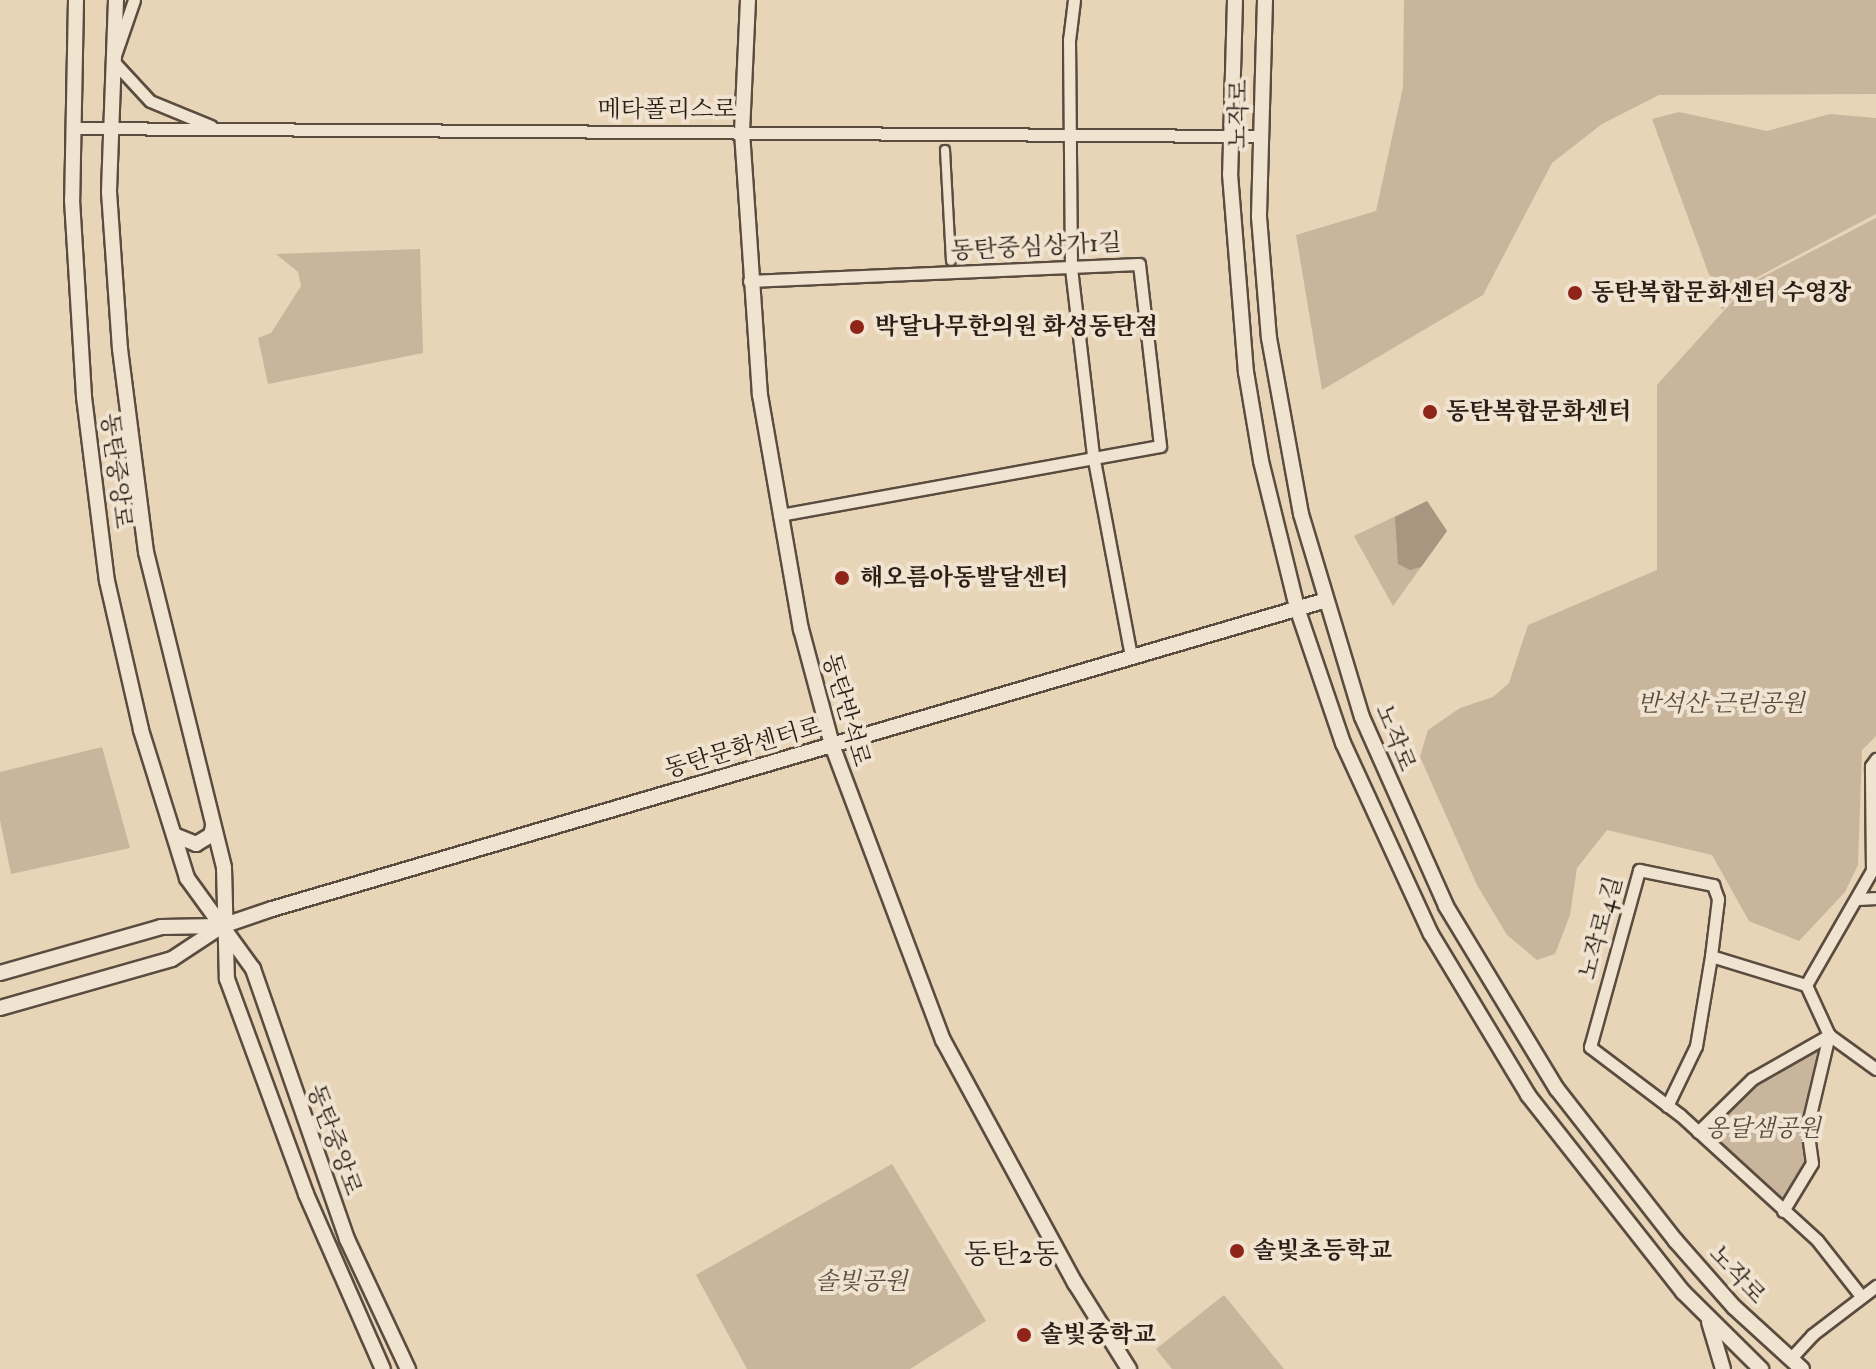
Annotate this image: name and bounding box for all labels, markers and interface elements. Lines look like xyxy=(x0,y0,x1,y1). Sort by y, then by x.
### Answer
street label: 노작로 xyxy=(1224,79,1254,149)
street label: 메타폴리스로 xyxy=(597,96,737,124)
street label: 동탄중심상가1길 xyxy=(950,228,1122,266)
place label: 동탄복합문화센터 수영장 xyxy=(1591,279,1851,307)
marker: 동탄복합문화센터 수영장 xyxy=(1566,284,1584,302)
place label: 박달나무한의원 화성동탄점 xyxy=(875,313,1158,341)
marker: 박달나무한의원 화성동탄점 xyxy=(846,316,868,338)
place label: 동탄복합문화센터 xyxy=(1446,398,1631,426)
marker: 동탄복합문화센터 xyxy=(1421,403,1439,421)
street label: 동탄중앙로 xyxy=(95,412,137,530)
place label: 해오름아동발달센터 xyxy=(860,564,1069,592)
marker: 해오름아동발달센터 xyxy=(831,567,853,589)
street label: 동탄반석로 xyxy=(816,650,876,770)
park label: 반석산 근린공원 xyxy=(1637,690,1805,718)
street label: 노작로 xyxy=(1369,700,1421,776)
street label: 동탄문화센터로 xyxy=(661,712,825,784)
street label: 노작로4길 xyxy=(1573,873,1629,983)
street label: 동탄중앙로 xyxy=(301,1081,367,1199)
park label: 옹달샘공원 xyxy=(1705,1115,1821,1143)
place label: 솔빛초등학교 xyxy=(1253,1237,1392,1265)
district label: 동탄2동 xyxy=(964,1238,1060,1272)
street label: 노작로 xyxy=(1703,1240,1771,1310)
marker: 솔빛초등학교 xyxy=(1228,1242,1246,1260)
park label: 솔빛공원 xyxy=(815,1268,907,1296)
place label: 솔빛중학교 xyxy=(1040,1321,1156,1349)
marker: 솔빛중학교 xyxy=(1015,1326,1033,1344)

